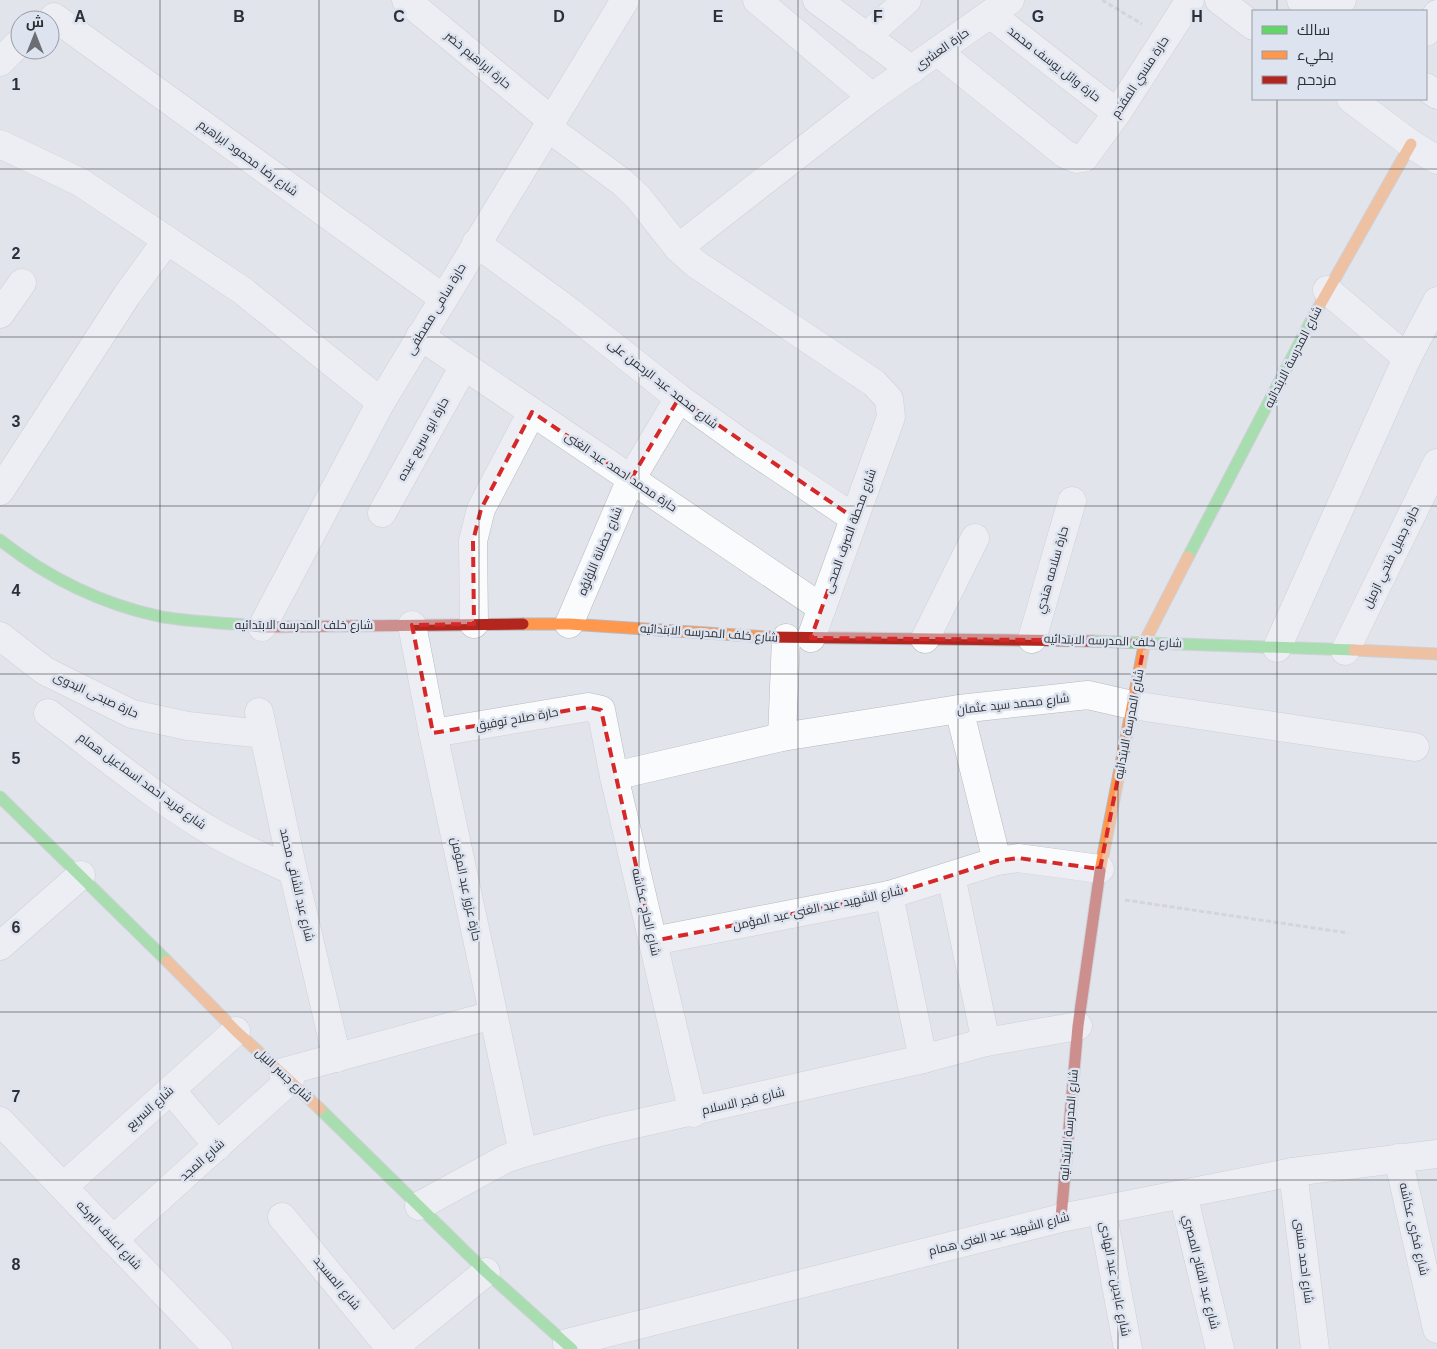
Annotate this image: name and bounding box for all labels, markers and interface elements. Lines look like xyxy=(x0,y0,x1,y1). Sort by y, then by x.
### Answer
text: A xyxy=(74,8,86,25)
text: B xyxy=(233,8,245,25)
text: C xyxy=(393,8,405,25)
text: D xyxy=(553,8,565,25)
text: E xyxy=(713,8,724,25)
text: F xyxy=(873,8,883,25)
text: G xyxy=(1032,8,1044,25)
text: H xyxy=(1191,8,1203,25)
north arrow xyxy=(10,10,60,60)
legend xyxy=(1252,10,1427,100)
text: ش xyxy=(26,14,44,31)
text: سالك xyxy=(1297,21,1330,38)
street label: حارة وائل يوسف محمد xyxy=(1005,23,1103,105)
street label: حارة العشرى xyxy=(912,25,972,73)
street label: حارة ابراهيم خضر xyxy=(441,28,514,92)
street label: حارة منسي المقدم xyxy=(1108,34,1174,122)
text: بطيء xyxy=(1297,46,1334,67)
text: مزدحم xyxy=(1297,71,1337,90)
text: 1 xyxy=(12,76,21,93)
street label: شارع رضا محمود ابراهيم xyxy=(195,117,301,200)
text: 2 xyxy=(12,245,21,262)
street label: حارة سامى مصطفى xyxy=(403,261,469,357)
street label: شارع المدرسة الابتدائيه xyxy=(1261,304,1326,411)
street label: شارع محمد عبد الرحمن على xyxy=(604,337,721,432)
street label: حارة ابو سريع عبده xyxy=(394,395,453,483)
text: 3 xyxy=(12,413,21,430)
street label: حارة محمد احمد عبد الغنى xyxy=(562,429,680,515)
street label: شارع محطة الصرف الصحى xyxy=(821,467,880,595)
street label: حارة جميل فتحي ازميل xyxy=(1360,504,1424,612)
street label: شارع حضانة اللؤلؤه xyxy=(575,505,626,598)
street label: حارة سلامه هندي xyxy=(1033,525,1074,616)
text: 4 xyxy=(12,582,21,599)
street label: شارع خلف المدرسه الابتدائيه xyxy=(235,618,373,633)
street label: شارع خلف المدرسه الابتدائيه xyxy=(639,621,779,646)
street label: شارع خلف المدرسه الابتدائيه xyxy=(1044,632,1182,651)
street label: شارع المدرسة الابتدائيه xyxy=(1111,668,1148,780)
street label: حارة صبحى البدوى xyxy=(51,669,141,721)
street label: شارع محمد سيد عثمان xyxy=(956,691,1070,718)
street label: حارة صلاح توفيق xyxy=(475,705,560,734)
street label: شارع فريد احمد اسماعيل همام xyxy=(75,730,209,833)
text: 5 xyxy=(12,750,21,767)
street label: شارع عبد الشافى محمد xyxy=(276,827,317,943)
street label: حارة عزوز عبد المؤمن xyxy=(448,836,484,942)
street label: شارع الحاج عكاشه xyxy=(628,867,663,958)
street label: شارع الشهيد عبد الغنى عبد المؤمن xyxy=(731,883,905,934)
text: 6 xyxy=(12,919,21,936)
street label: شارع جسر النيل xyxy=(252,1045,315,1106)
street label: شارع المدرسة الابتدائيه xyxy=(1057,1069,1082,1181)
street label: شارع السريع xyxy=(124,1083,177,1134)
street label: شارع فجر الاسلام xyxy=(700,1085,786,1118)
text: 7 xyxy=(12,1088,21,1105)
street label: شارع المجد xyxy=(177,1136,228,1184)
street label: شارع فكرى عكاشه xyxy=(1396,1181,1432,1277)
street label: شارع اعلاف البركه xyxy=(73,1198,144,1273)
street label: شارع الشهيد عبد الغنى همام xyxy=(927,1210,1071,1259)
street label: شارع عبد الفتاح المصري xyxy=(1177,1213,1222,1331)
street label: شارع احمد منسى xyxy=(1291,1218,1316,1304)
street label: شارع عابدين عبد الهادى xyxy=(1096,1220,1133,1338)
street label: شارع المسجد xyxy=(310,1254,363,1313)
text: 8 xyxy=(12,1256,21,1273)

